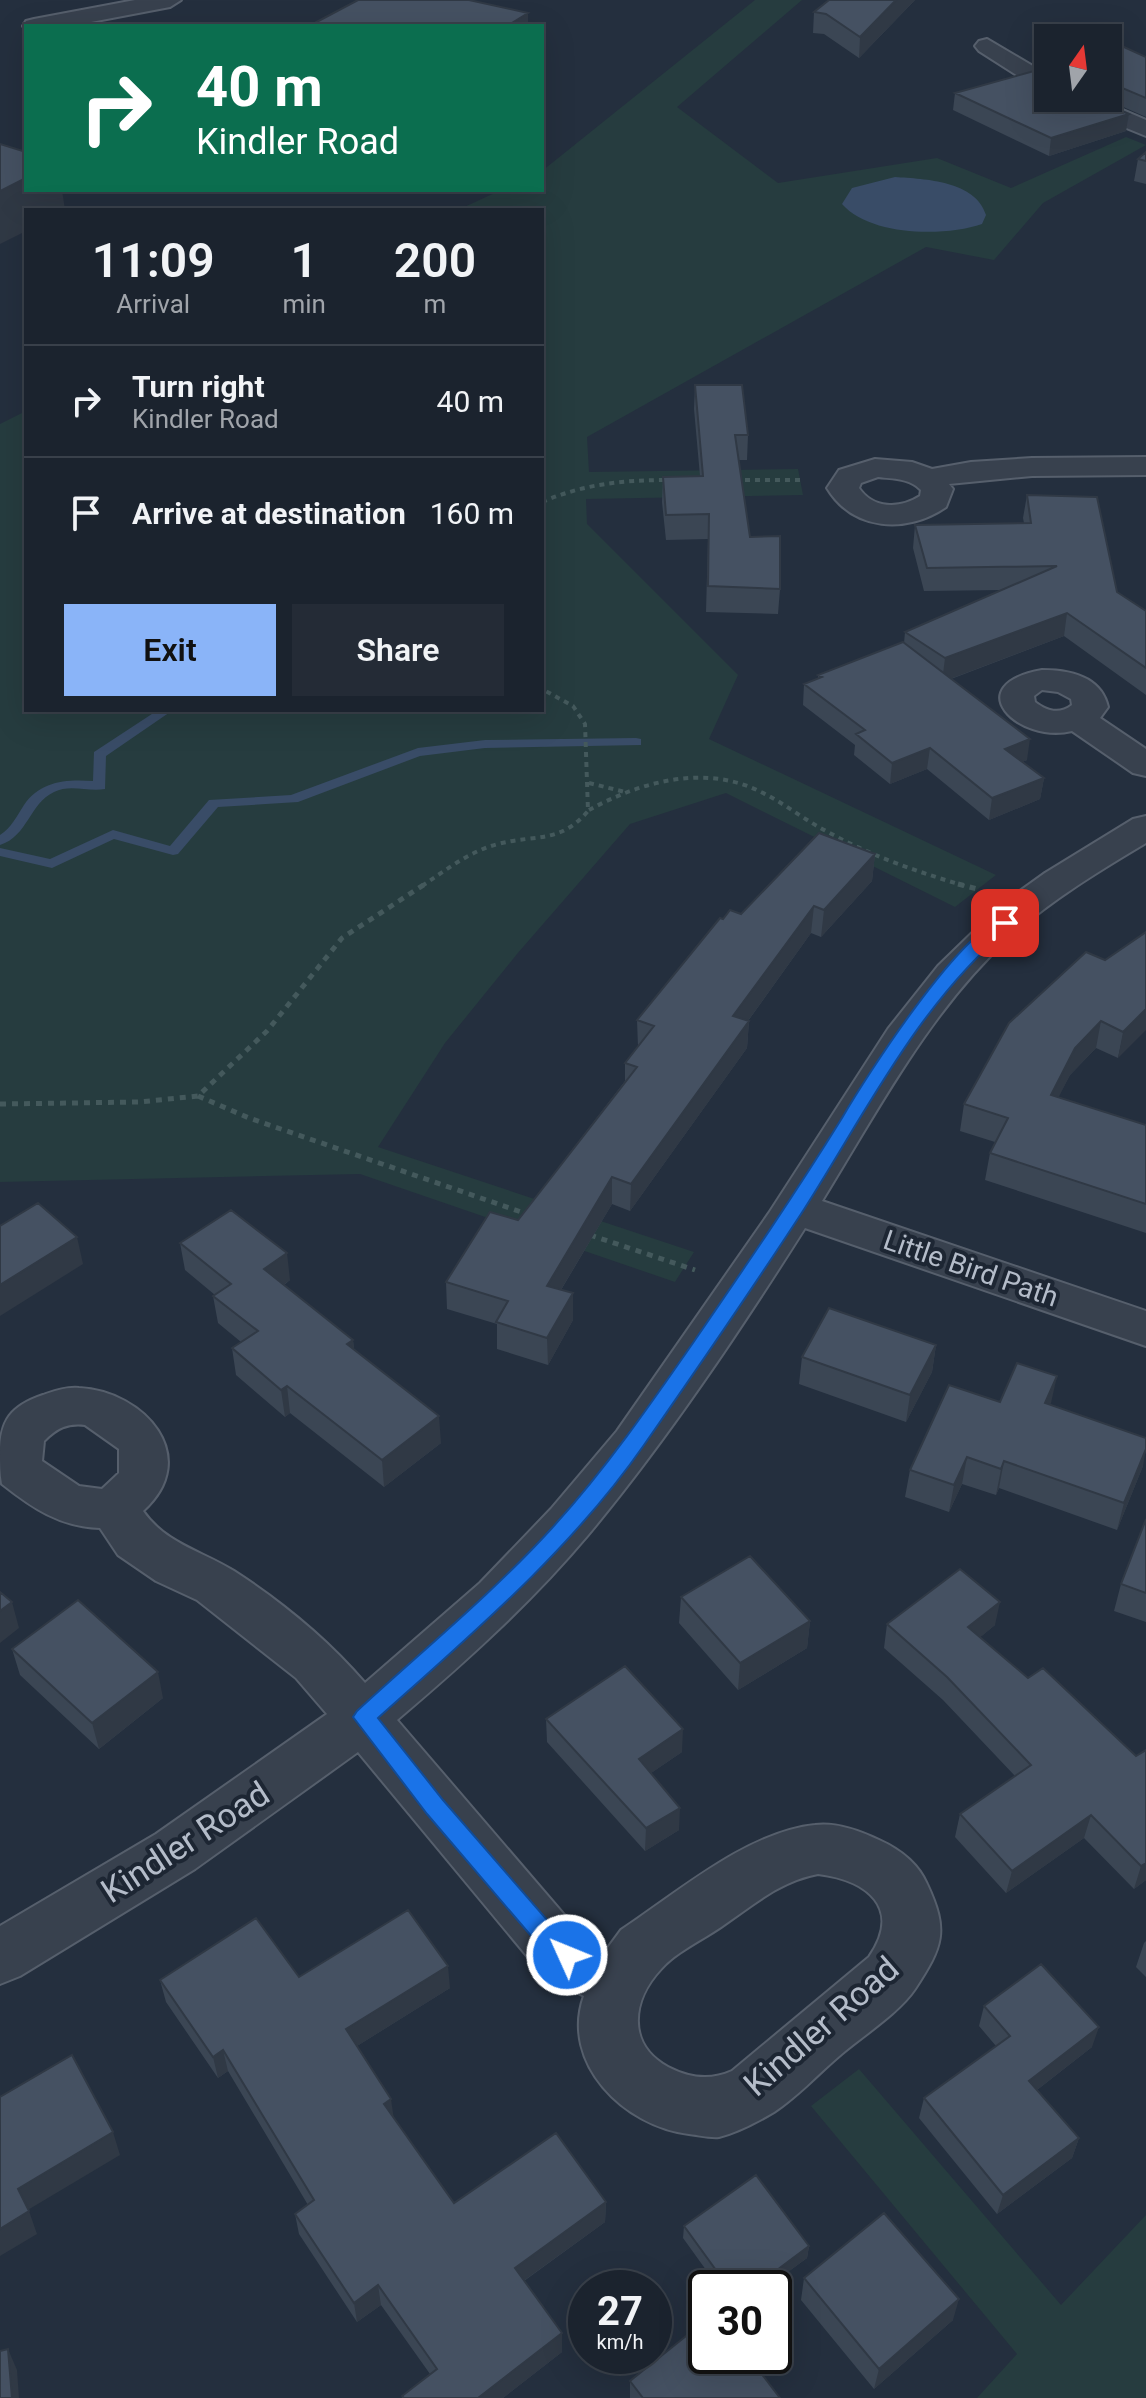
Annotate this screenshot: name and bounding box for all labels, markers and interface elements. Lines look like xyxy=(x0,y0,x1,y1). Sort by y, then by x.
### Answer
north arrow xyxy=(1034,24,1122,112)
map controls xyxy=(1034,24,1122,112)
text: 40 m xyxy=(196,54,323,120)
icon: right xyxy=(64,56,168,160)
text: Kindler Road xyxy=(196,121,399,163)
text: 11:09 xyxy=(92,232,215,289)
text: 1 xyxy=(291,232,318,289)
text: 200 xyxy=(394,232,476,289)
text: Arrival xyxy=(116,289,190,319)
text: min xyxy=(282,289,326,319)
text: m xyxy=(424,289,446,319)
text: Turn right xyxy=(132,369,265,404)
icon: right xyxy=(64,379,108,423)
text: 40 m xyxy=(437,384,504,419)
text: Kindler Road xyxy=(132,404,279,434)
icon: arrive xyxy=(64,491,108,535)
text: Arrive at destination xyxy=(132,496,406,531)
text: 160 m xyxy=(430,496,514,531)
button: Exit xyxy=(64,604,276,696)
button: Share xyxy=(292,604,504,696)
pin xyxy=(971,889,1039,957)
icon: arrive xyxy=(983,901,1027,945)
street label: Little Bird Path xyxy=(879,1223,1062,1314)
street label: Kindler Road xyxy=(94,1773,276,1911)
position arrow xyxy=(525,1913,609,1997)
street label: Kindler Road xyxy=(735,1948,907,2104)
speed limit sign: 30 xyxy=(688,2270,792,2374)
text: 27 xyxy=(597,2288,643,2335)
text: km/h xyxy=(597,2330,643,2354)

